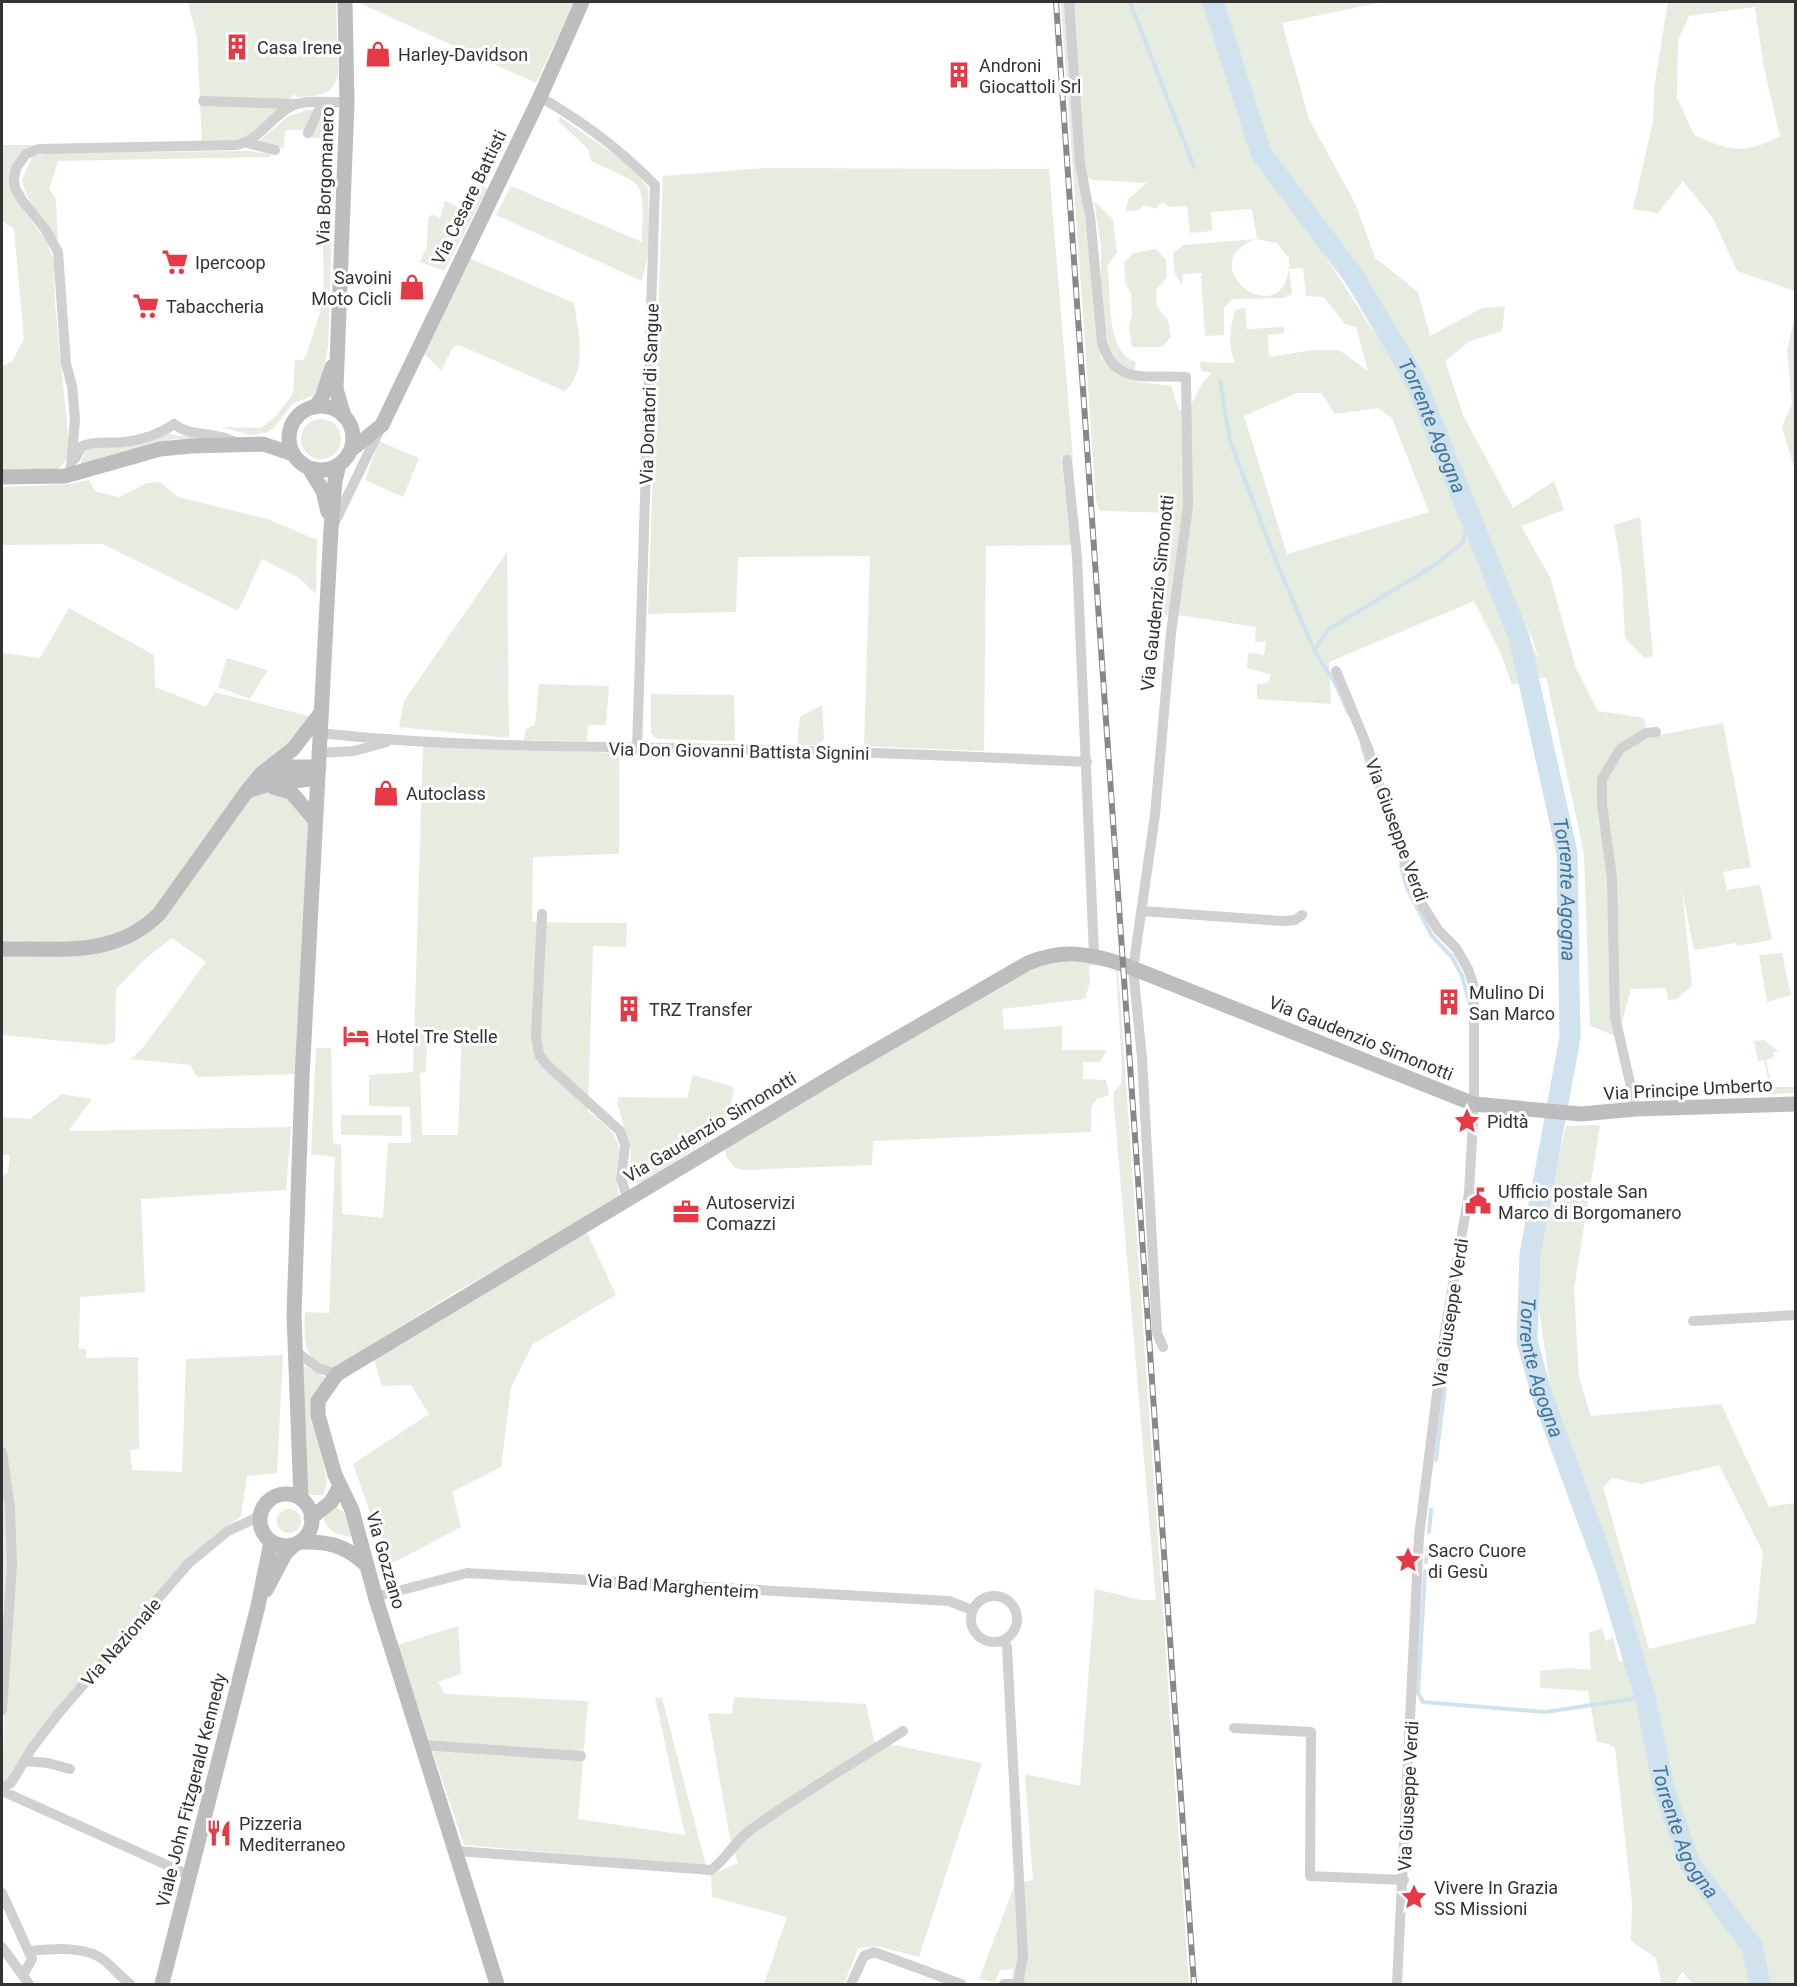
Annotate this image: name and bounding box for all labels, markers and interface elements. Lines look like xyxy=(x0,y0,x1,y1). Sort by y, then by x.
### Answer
building icon: Casa Irene xyxy=(222,32,252,62)
place label: Casa Irene xyxy=(257,37,342,58)
shop icon: Harley-Davidson xyxy=(363,39,393,69)
place label: Harley-Davidson xyxy=(398,44,528,65)
place label: Androni Giocattoli Srl xyxy=(979,55,1081,97)
building icon: Androni Giocattoli Srl xyxy=(944,60,974,90)
street label: Via Borgomanero xyxy=(312,106,338,246)
street label: Via Cesare Battisti xyxy=(427,126,511,268)
supermarket icon: Ipercoop xyxy=(160,247,190,277)
place label: Ipercoop xyxy=(195,252,266,273)
place label: Savoini Moto Cicli xyxy=(311,267,392,309)
shop icon: Savoini Moto Cicli xyxy=(397,272,427,302)
supermarket icon: Tabaccheria xyxy=(131,291,161,321)
place label: Tabaccheria xyxy=(166,296,264,317)
street label: Via Donatori di Sangue xyxy=(635,303,663,485)
water label: Torrente Agogna xyxy=(1393,354,1471,497)
street label: Via Gaudenzio Simonotti xyxy=(1136,494,1178,692)
street label: Via Don Giovanni Battista Signini xyxy=(608,738,870,764)
street label: Via Giuseppe Verdi xyxy=(1361,756,1433,904)
shop icon: Autoclass xyxy=(371,778,401,808)
place label: Autoclass xyxy=(406,783,486,804)
water label: Torrente Agogna xyxy=(1548,816,1581,962)
place label: Mulino Di San Marco xyxy=(1469,982,1555,1024)
building icon: Mulino Di San Marco xyxy=(1434,987,1464,1017)
street label: Via Gaudenzio Simonotti xyxy=(1266,991,1456,1085)
building icon: TRZ Transfer xyxy=(614,994,644,1024)
place label: TRZ Transfer xyxy=(649,999,752,1020)
hotel icon: Hotel Tre Stelle xyxy=(341,1021,371,1051)
place label: Hotel Tre Stelle xyxy=(376,1026,497,1047)
street label: Via Gaudenzio Simonotti xyxy=(620,1067,800,1187)
street label: Via Principe Umberto xyxy=(1603,1074,1773,1104)
place icon: Pidtà xyxy=(1452,1106,1482,1136)
place label: Pidtà xyxy=(1487,1111,1529,1132)
place label: Ufficio postale San Marco di Borgomanero xyxy=(1498,1181,1682,1223)
public building icon: Ufficio postale San Marco di Borgomanero xyxy=(1463,1186,1493,1216)
place label: Autoservizi Comazzi xyxy=(706,1192,795,1234)
office icon: Autoservizi Comazzi xyxy=(671,1197,701,1227)
street label: Via Giuseppe Verdi xyxy=(1428,1237,1472,1389)
water label: Torrente Agogna xyxy=(1515,1297,1569,1441)
street label: Via Gozzano xyxy=(362,1509,410,1611)
place label: Sacro Cuore di Gesù xyxy=(1428,1540,1526,1582)
place icon: Sacro Cuore di Gesù xyxy=(1393,1545,1423,1575)
street label: Via Bad Marghenteim xyxy=(586,1570,760,1602)
street label: Via Nazionale xyxy=(77,1594,165,1690)
street label: Viale John Fitzgerald Kennedy xyxy=(152,1670,230,1909)
street label: Via Giuseppe Verdi xyxy=(1394,1720,1422,1872)
water label: Torrente Agogna xyxy=(1647,1762,1724,1903)
place label: Pizzeria Mediterraneo xyxy=(239,1813,346,1855)
restaurant icon: Pizzeria Mediterraneo xyxy=(204,1818,234,1848)
place label: Vivere In Grazia SS Missioni xyxy=(1434,1877,1558,1919)
place icon: Vivere In Grazia SS Missioni xyxy=(1399,1882,1429,1912)

